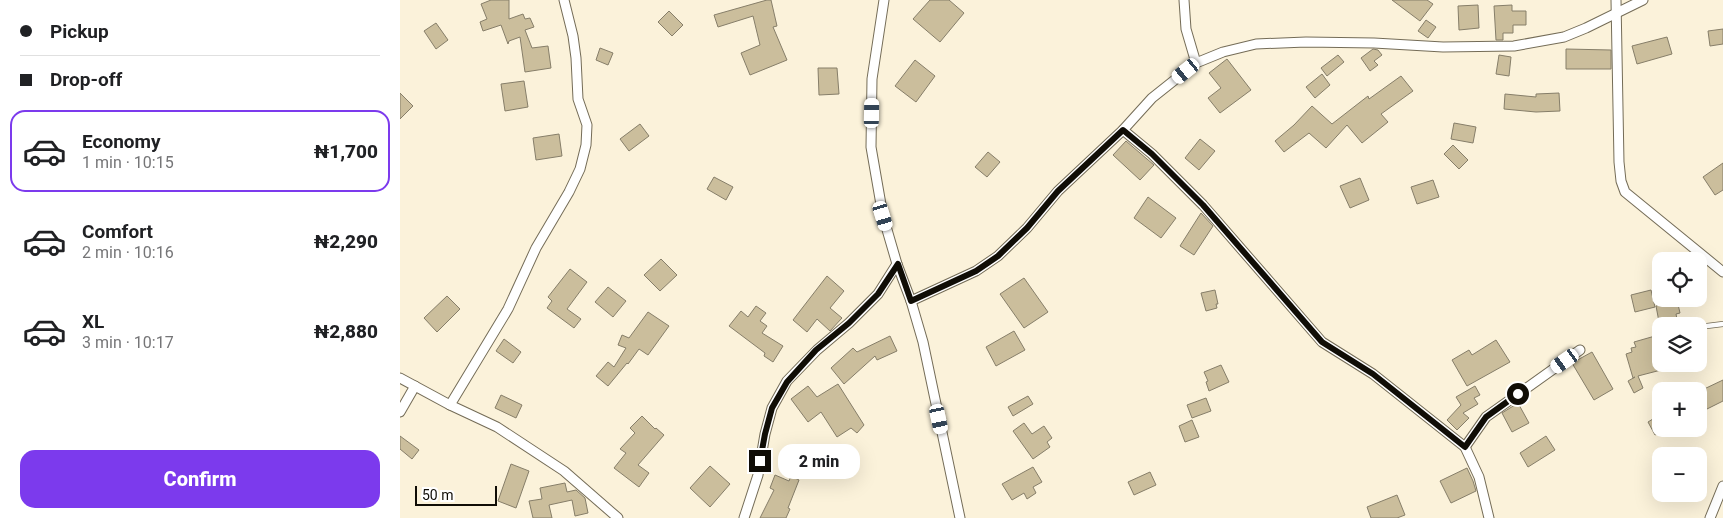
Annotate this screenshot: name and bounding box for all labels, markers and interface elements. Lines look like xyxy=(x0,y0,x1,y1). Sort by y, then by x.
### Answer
text: Pickup xyxy=(50,20,109,43)
car xyxy=(1169,56,1202,86)
text: Drop-off xyxy=(50,68,122,91)
car xyxy=(864,98,879,128)
icon: car xyxy=(22,129,67,174)
text: Economy xyxy=(82,130,161,153)
text: ₦1,700 xyxy=(314,140,378,163)
text: 1 min · 10:15 xyxy=(82,153,174,172)
car xyxy=(871,199,894,233)
icon: car xyxy=(22,219,67,264)
text: Comfort xyxy=(82,220,153,243)
text: ₦2,290 xyxy=(314,230,378,253)
text: 2 min · 10:16 xyxy=(82,243,174,262)
map controls xyxy=(1652,252,1707,502)
button: locate xyxy=(1652,252,1707,307)
icon: car xyxy=(22,309,67,354)
text: XL xyxy=(82,310,104,333)
button: layers xyxy=(1652,317,1707,372)
text: ₦2,880 xyxy=(314,320,378,343)
text: 3 min · 10:17 xyxy=(82,333,174,352)
car xyxy=(1548,346,1581,376)
button: + xyxy=(1652,382,1707,437)
route start xyxy=(1507,383,1529,405)
car xyxy=(928,403,949,435)
callout: 2 min xyxy=(778,444,860,478)
button: − xyxy=(1652,447,1707,502)
button: Confirm xyxy=(20,450,380,508)
route end xyxy=(749,450,771,472)
text: 2 min xyxy=(799,452,839,471)
scale bar xyxy=(415,483,498,506)
text: 50 m xyxy=(422,487,454,503)

